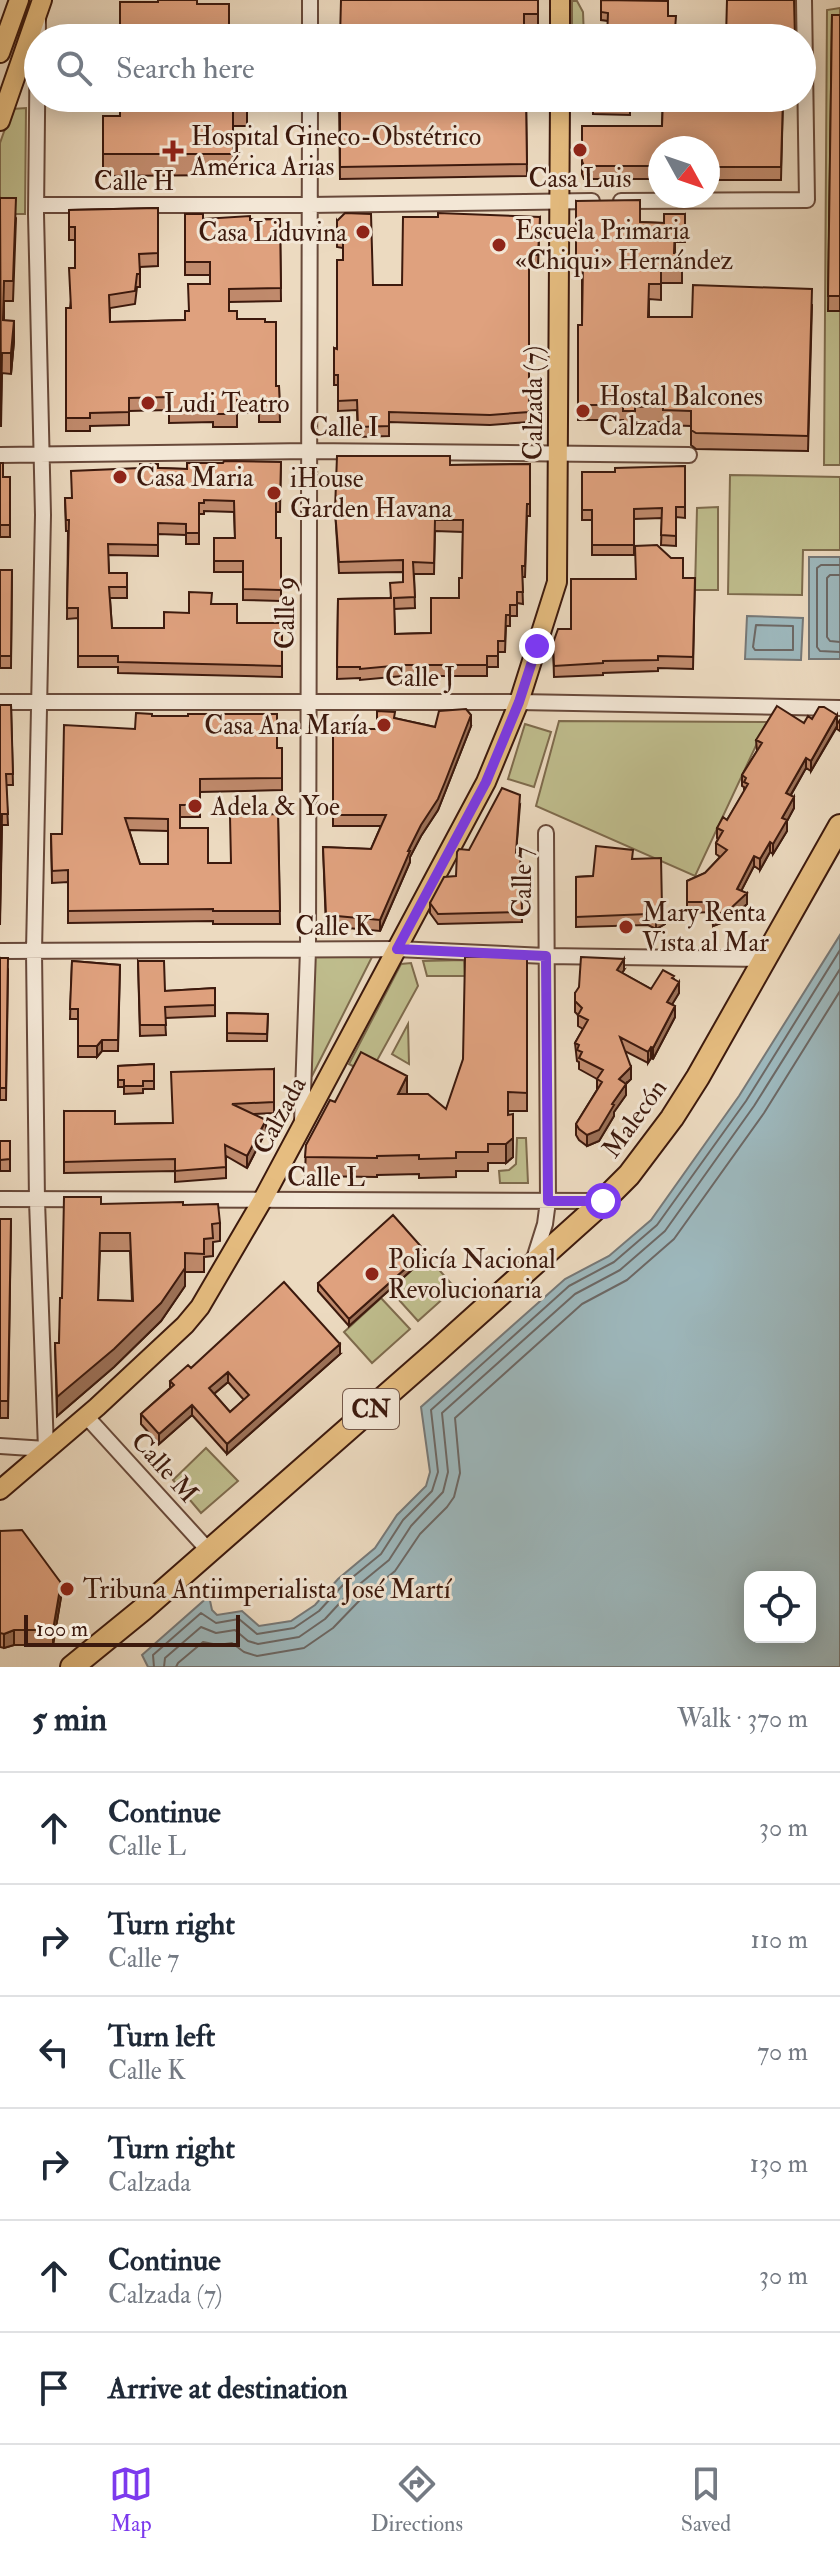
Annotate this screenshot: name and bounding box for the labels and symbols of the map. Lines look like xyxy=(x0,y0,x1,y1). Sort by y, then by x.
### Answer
place label: Hospital Gineco-Obstétrico América Arias xyxy=(190,121,481,183)
north arrow xyxy=(648,136,720,208)
marker: Hospital Gineco-Obstétrico América Arias xyxy=(162,140,184,162)
marker: Casa Luis xyxy=(571,141,589,159)
place label: Casa Luis xyxy=(529,163,631,195)
street label: Calle H xyxy=(94,166,174,198)
place label: Escuela Primaria «Chiqui» Hernández xyxy=(515,215,734,277)
place label: Casa Liduvina xyxy=(198,217,347,249)
marker: Casa Liduvina xyxy=(354,223,372,241)
marker: Escuela Primaria «Chiqui» Hernández xyxy=(490,236,508,254)
street label: Calzada (7) xyxy=(518,346,550,460)
place label: Hostal Balcones Calzada xyxy=(599,381,763,443)
place label: Ludi Teatro xyxy=(164,388,290,420)
marker: Ludi Teatro xyxy=(139,394,157,412)
marker: Hostal Balcones Calzada xyxy=(574,402,592,420)
street label: Calle I xyxy=(309,412,379,444)
place label: Casa Maria xyxy=(136,462,254,494)
place label: iHouse Garden Havana xyxy=(290,463,452,525)
marker: Casa Maria xyxy=(111,468,129,486)
marker: iHouse Garden Havana xyxy=(265,484,283,502)
street label: Calle 9 xyxy=(270,577,302,649)
route end xyxy=(519,628,555,664)
street label: Calle J xyxy=(385,662,455,694)
place label: Casa Ana María xyxy=(204,710,368,742)
marker: Casa Ana María xyxy=(375,716,393,734)
place label: Adela & Yoe xyxy=(210,791,340,823)
marker: Adela & Yoe xyxy=(186,797,204,815)
street label: Calle 7 xyxy=(507,846,539,918)
place label: Mary Renta Vista al Mar xyxy=(642,897,769,959)
street label: Calle K xyxy=(295,911,374,943)
marker: Mary Renta Vista al Mar xyxy=(617,918,635,936)
street label: Calzada xyxy=(246,1071,314,1160)
street label: Malecón xyxy=(596,1073,674,1164)
street label: Calle L xyxy=(287,1162,365,1194)
route start xyxy=(585,1183,621,1219)
place label: Policía Nacional Revolucionaria xyxy=(388,1244,556,1306)
marker: Policía Nacional Revolucionaria xyxy=(363,1265,381,1283)
road number: CN xyxy=(343,1389,399,1429)
street label: Calle M xyxy=(124,1426,204,1510)
place label: Tribuna Antiimperialista José Martí xyxy=(83,1574,453,1607)
marker: Tribuna Antiimperialista José Martí xyxy=(58,1580,76,1598)
scale bar xyxy=(24,1611,240,1647)

